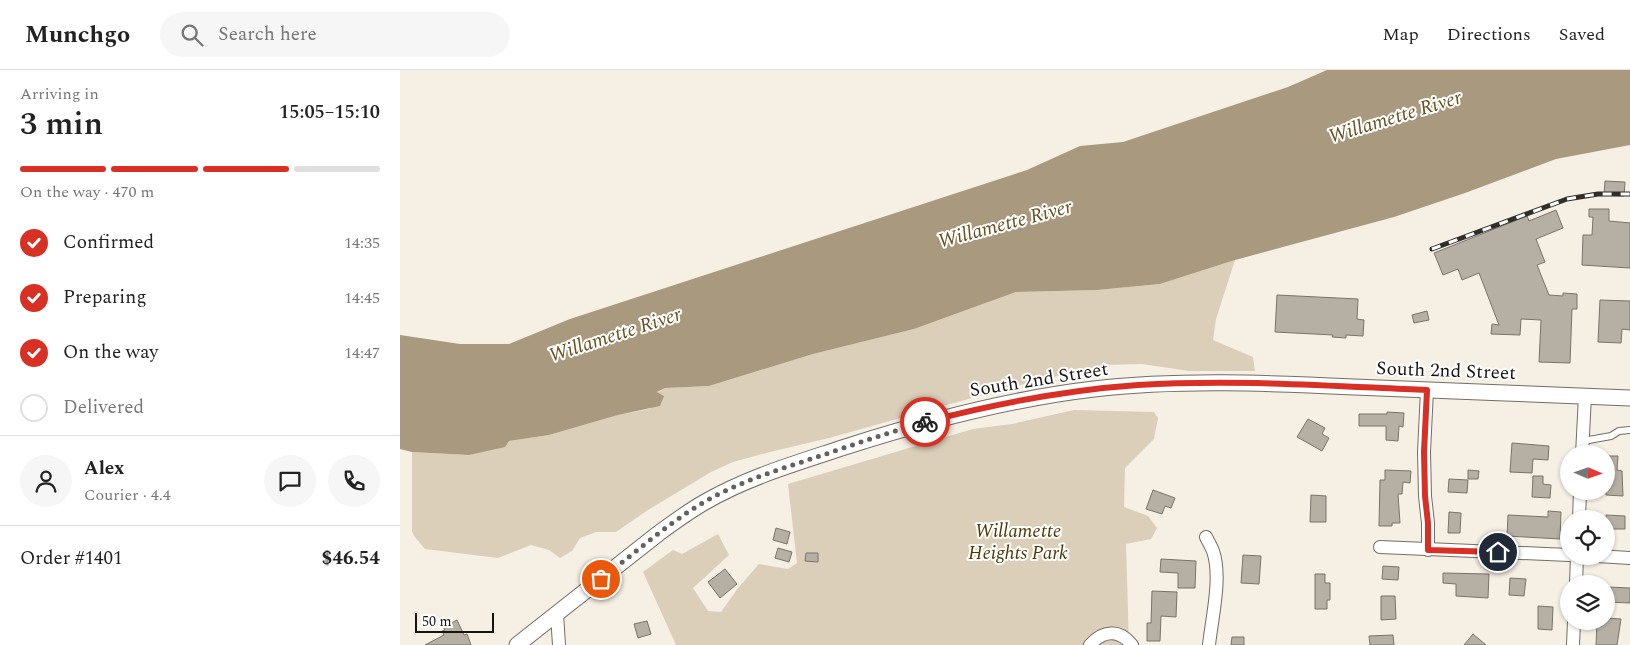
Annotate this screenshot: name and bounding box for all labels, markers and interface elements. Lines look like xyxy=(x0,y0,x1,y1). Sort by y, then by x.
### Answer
search box xyxy=(160,12,510,57)
text: Munchgo xyxy=(25,17,130,53)
text: Search here xyxy=(218,20,317,49)
icon: search xyxy=(178,21,206,49)
text: Map xyxy=(1383,21,1419,48)
text: Directions xyxy=(1447,21,1531,48)
text: Saved xyxy=(1559,21,1605,48)
text: Arriving in xyxy=(20,82,99,106)
water label: Willamette River xyxy=(1325,82,1466,152)
text: 15:05–15:10 xyxy=(279,98,380,127)
text: 3 min xyxy=(20,100,103,149)
text: On the way · 470 m xyxy=(20,180,154,204)
water label: Willamette River xyxy=(934,191,1077,256)
text: Confirmed xyxy=(63,228,154,257)
icon: check xyxy=(20,229,48,257)
text: 14:35 xyxy=(344,231,380,255)
text: Preparing xyxy=(63,283,147,312)
icon: check xyxy=(20,284,48,312)
text: 14:45 xyxy=(344,286,380,310)
water label: Willamette River xyxy=(545,299,686,371)
text: On the way xyxy=(63,338,159,367)
icon: check xyxy=(20,339,48,367)
text: 14:47 xyxy=(344,341,380,365)
street label: South 2nd Street xyxy=(1376,354,1517,388)
street label: South 2nd Street xyxy=(968,355,1111,405)
text: Delivered xyxy=(63,393,144,422)
courier xyxy=(900,397,950,447)
icon: bike xyxy=(911,408,939,436)
north arrow xyxy=(1560,445,1615,500)
map controls xyxy=(1560,445,1615,630)
text: Alex xyxy=(84,454,125,483)
button: person xyxy=(20,455,72,507)
button: chat xyxy=(264,455,316,507)
button: phone xyxy=(328,455,380,507)
text: Courier · 4.4 xyxy=(84,483,171,507)
button: locate xyxy=(1560,510,1615,565)
park label: Willamette Heights Park xyxy=(968,517,1068,568)
pin xyxy=(1477,531,1519,573)
icon: home xyxy=(1484,538,1512,566)
text: Order #1401 xyxy=(20,544,123,573)
text: $46.54 xyxy=(322,544,380,573)
pin xyxy=(580,558,622,600)
icon: bag xyxy=(587,565,615,593)
button: layers xyxy=(1560,575,1615,630)
scale bar xyxy=(415,610,494,633)
text: 50 m xyxy=(422,611,452,632)

